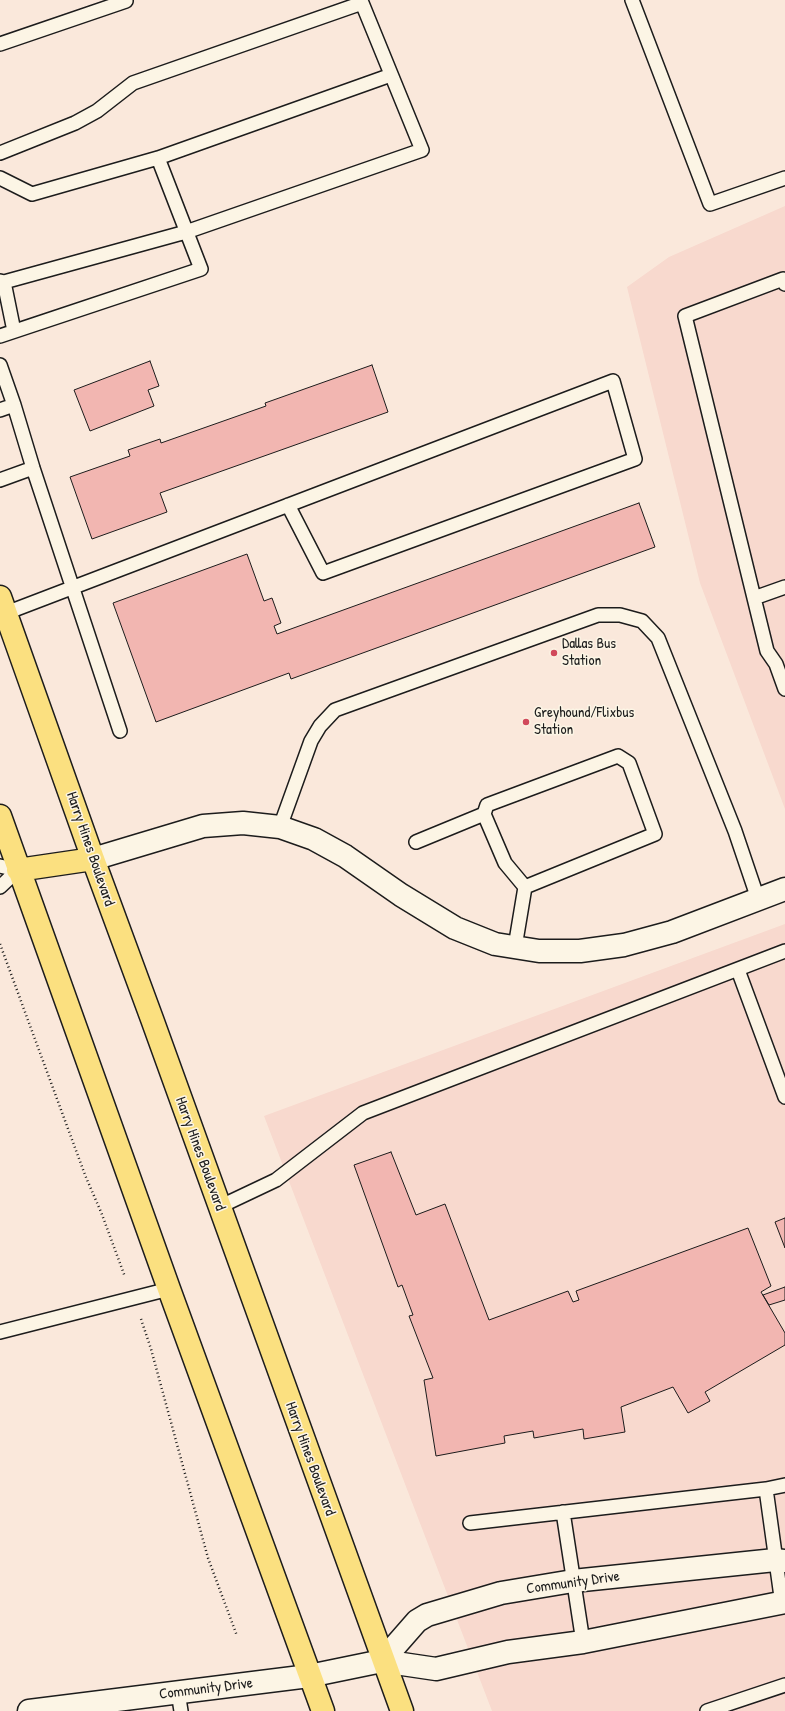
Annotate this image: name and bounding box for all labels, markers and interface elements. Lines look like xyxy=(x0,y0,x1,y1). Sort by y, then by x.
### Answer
place label: Dallas Bus Station xyxy=(562,635,616,670)
marker: Dallas Bus Station xyxy=(549,648,559,658)
place label: Greyhound/Flixbus Station xyxy=(534,704,634,739)
marker: Greyhound/Flixbus Station xyxy=(521,717,531,727)
street label: Harry Hines Boulevard xyxy=(62,789,118,909)
street label: Harry Hines Boulevard xyxy=(171,1095,229,1213)
street label: Harry Hines Boulevard xyxy=(281,1400,339,1518)
street label: Community Drive xyxy=(525,1568,621,1598)
street label: Community Drive xyxy=(158,1674,254,1704)

